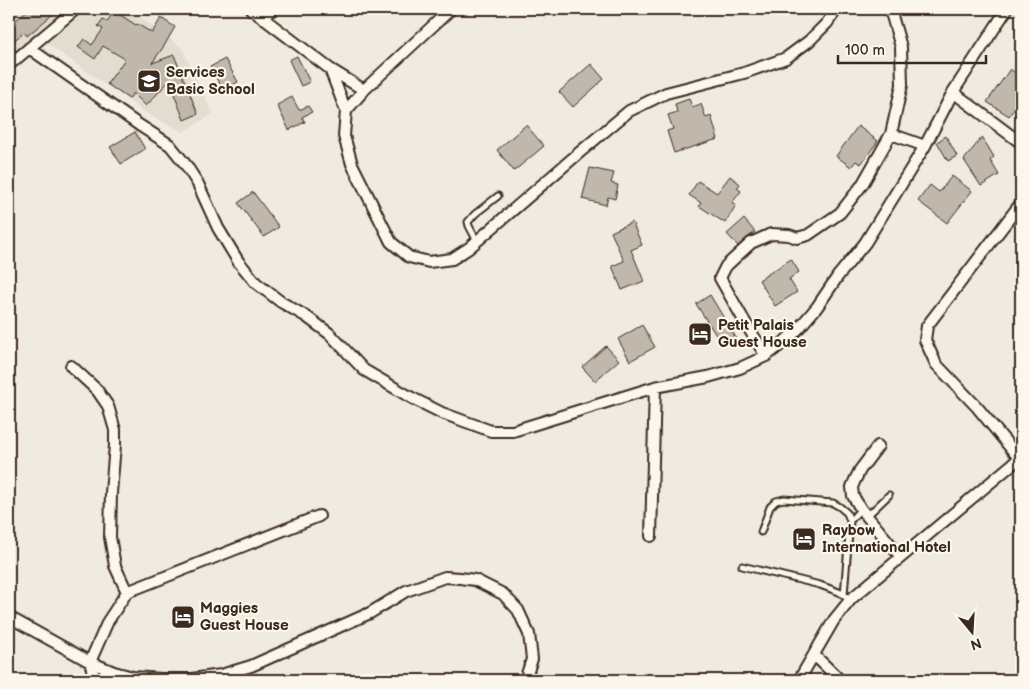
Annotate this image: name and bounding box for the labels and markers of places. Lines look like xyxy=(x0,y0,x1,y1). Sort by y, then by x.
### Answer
place label: Services Basic School xyxy=(166,63,255,99)
school or university icon: Services Basic School xyxy=(136,68,162,94)
place label: Petit Palais Guest House xyxy=(718,316,807,352)
hotel icon: Petit Palais Guest House xyxy=(687,321,713,347)
place label: Raybow International Hotel xyxy=(822,521,951,557)
hotel icon: Raybow International Hotel xyxy=(791,526,817,552)
place label: Maggies Guest House xyxy=(200,599,289,635)
hotel icon: Maggies Guest House xyxy=(170,604,196,630)

